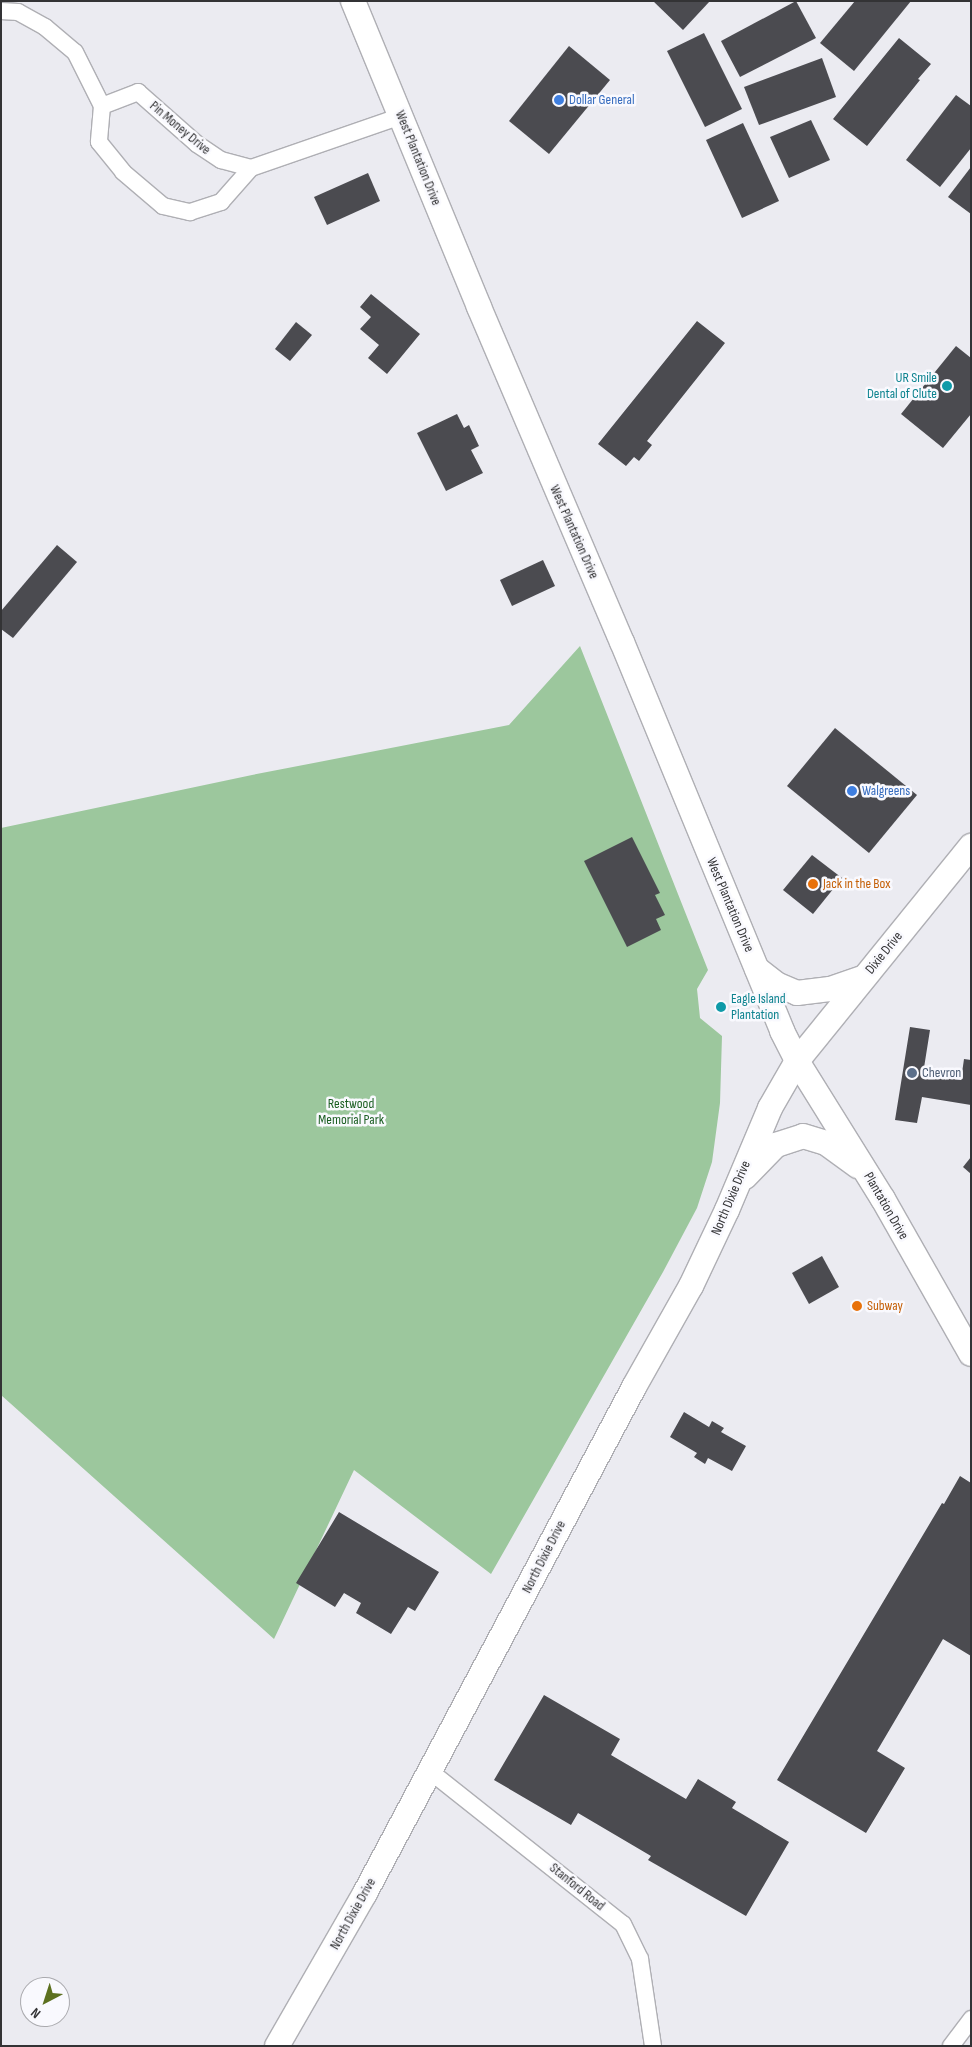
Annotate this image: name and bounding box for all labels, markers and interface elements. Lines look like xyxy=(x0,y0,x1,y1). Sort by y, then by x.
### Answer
place label: Dollar General xyxy=(569,92,635,108)
marker: Dollar General xyxy=(553,94,565,106)
street label: Pin Money Drive xyxy=(146,98,214,158)
street label: West Plantation Drive xyxy=(391,108,445,208)
place label: UR Smile Dental of Clute xyxy=(867,370,937,402)
marker: UR Smile Dental of Clute xyxy=(941,380,953,392)
street label: West Plantation Drive xyxy=(546,482,602,582)
place label: Walgreens xyxy=(862,783,910,799)
marker: Walgreens xyxy=(846,785,858,797)
street label: West Plantation Drive xyxy=(703,855,757,955)
place label: Jack in the Box xyxy=(823,876,891,892)
marker: Jack in the Box xyxy=(807,878,819,890)
street label: Dixie Drive xyxy=(862,928,906,978)
place label: Eagle Island Plantation xyxy=(731,991,786,1024)
marker: Eagle Island Plantation xyxy=(715,1001,727,1013)
place label: Chevron xyxy=(922,1065,961,1081)
marker: Chevron xyxy=(906,1067,918,1079)
park label: Restwood Memorial Park xyxy=(318,1096,384,1128)
street label: North Dixie Drive xyxy=(708,1158,754,1238)
street label: Plantation Drive xyxy=(860,1169,912,1243)
place label: Subway xyxy=(867,1298,903,1314)
marker: Subway xyxy=(851,1300,863,1312)
street label: North Dixie Drive xyxy=(519,1518,569,1596)
street label: Stanford Road xyxy=(546,1860,608,1914)
street label: North Dixie Drive xyxy=(326,1875,380,1953)
north arrow xyxy=(20,1977,70,2027)
text: N xyxy=(27,2004,44,2022)

